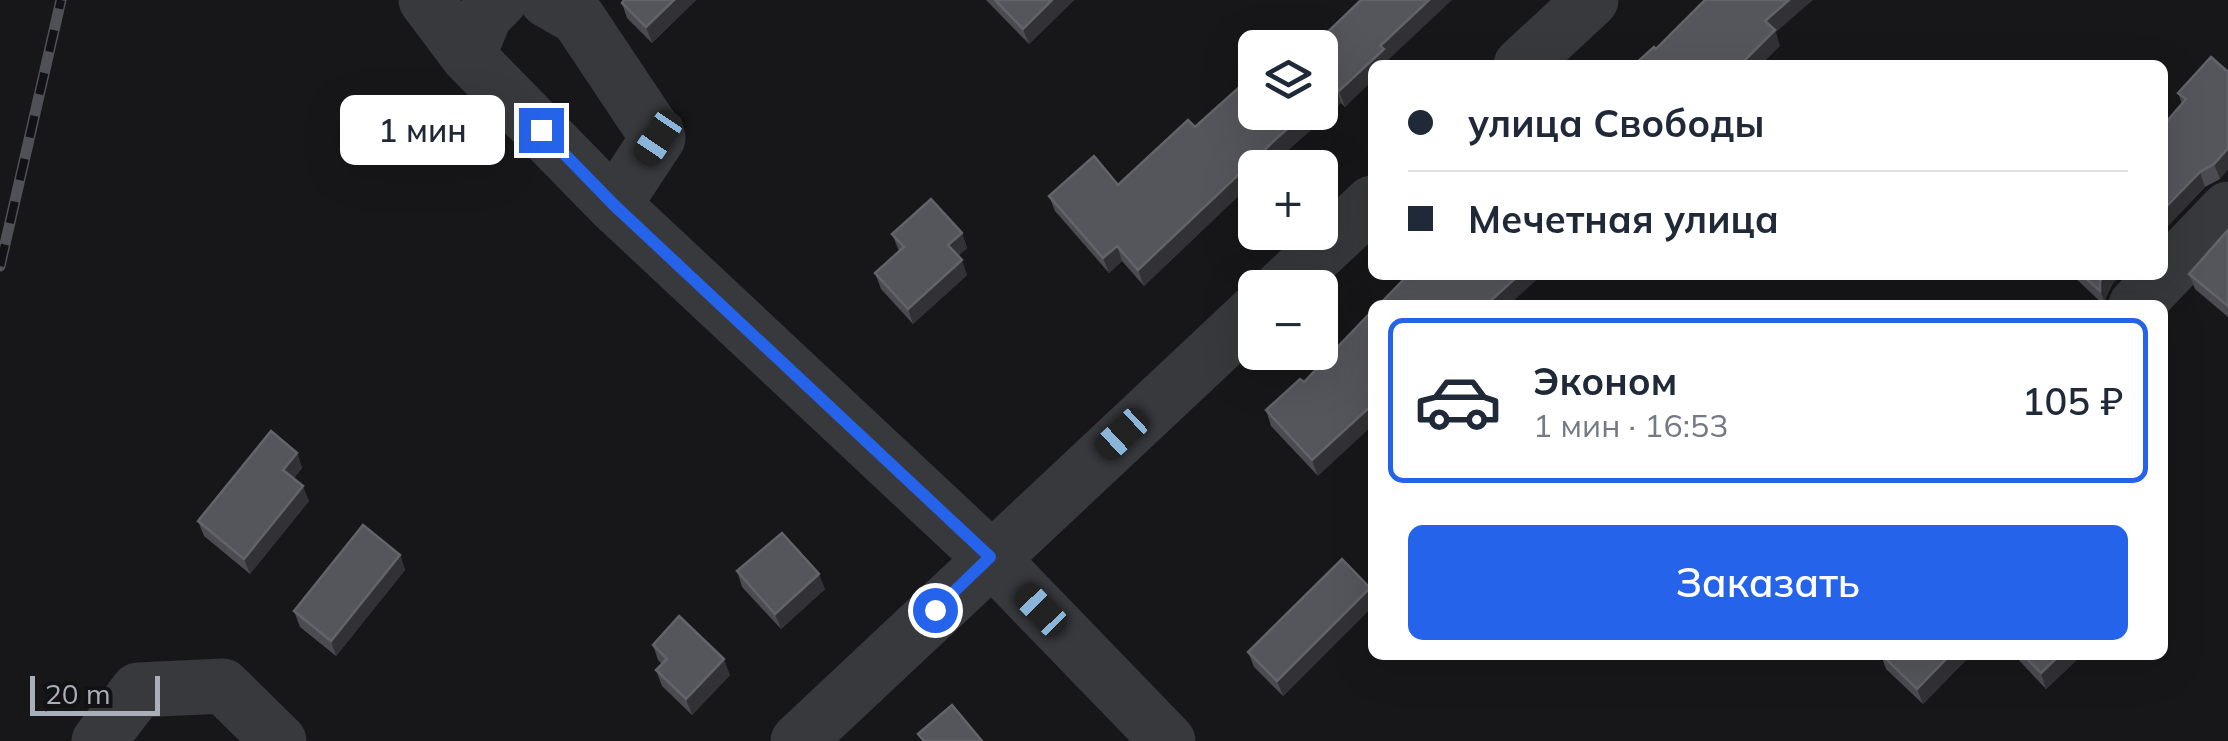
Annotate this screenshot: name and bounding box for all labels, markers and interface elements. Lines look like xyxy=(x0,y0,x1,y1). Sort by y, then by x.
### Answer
map controls xyxy=(1238,30,1338,370)
button: layers xyxy=(1238,30,1338,130)
callout: 1 мин xyxy=(341,95,506,165)
text: улица Свободы xyxy=(1468,99,1764,147)
car xyxy=(629,105,687,171)
route end xyxy=(519,108,564,153)
text: 1 мин xyxy=(378,110,467,150)
button: + xyxy=(1238,150,1338,250)
text: Мечетная улица xyxy=(1468,195,1779,243)
button: − xyxy=(1238,270,1338,370)
icon: car xyxy=(1413,356,1503,446)
text: Эконом xyxy=(1533,357,1677,405)
text: 105 ₽ xyxy=(2022,377,2123,425)
car xyxy=(1090,403,1154,465)
text: 1 мин · 16:53 xyxy=(1533,405,1728,445)
button: Заказать xyxy=(1408,525,2128,640)
car xyxy=(1009,578,1073,642)
route start xyxy=(913,588,958,633)
scale bar xyxy=(30,671,160,716)
text: 20 m xyxy=(45,676,111,711)

